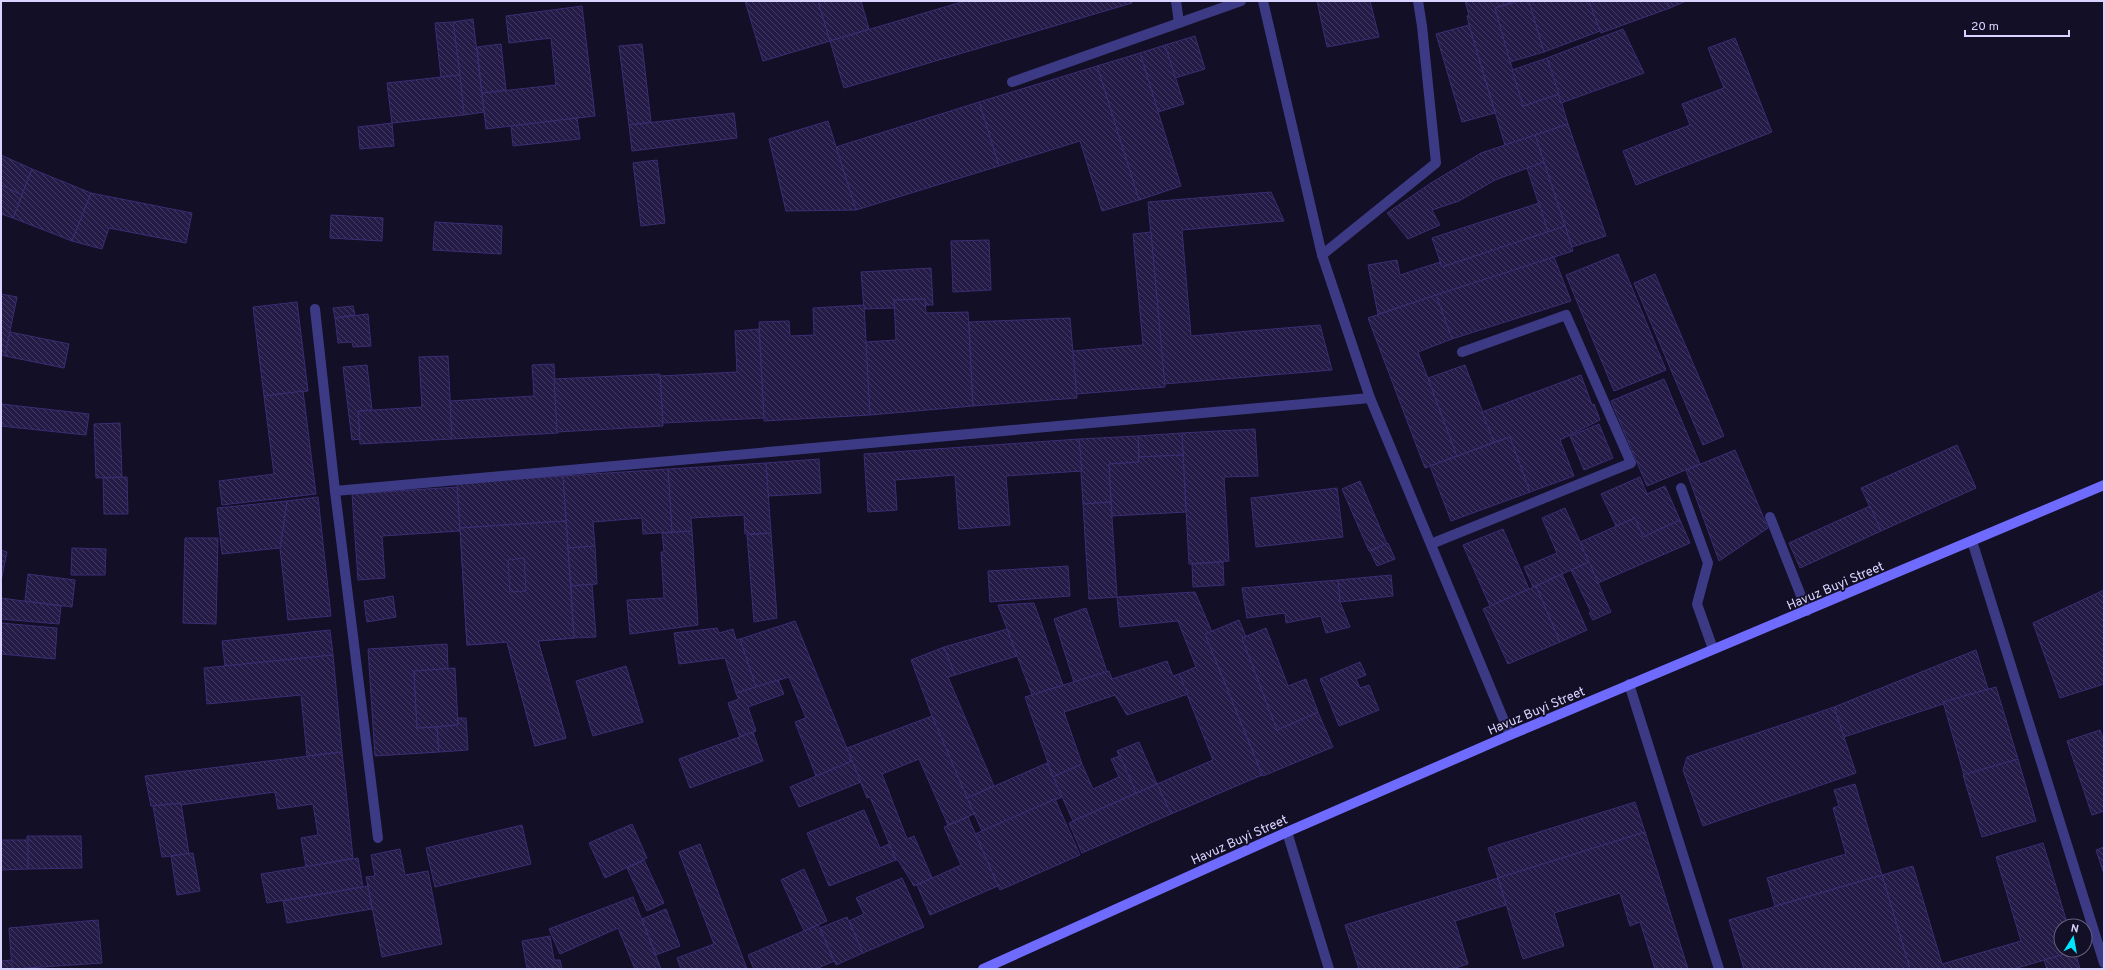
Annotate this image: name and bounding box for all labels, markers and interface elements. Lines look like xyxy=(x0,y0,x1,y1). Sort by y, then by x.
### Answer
scale bar xyxy=(1965,12,2069,38)
text: 20 m xyxy=(1971,19,1999,35)
street label: Havuz Buyi Street xyxy=(1785,559,1887,615)
street label: Havuz Buyi Street xyxy=(1486,684,1588,740)
street label: Havuz Buyi Street xyxy=(1189,812,1291,869)
north arrow xyxy=(2053,918,2093,958)
text: N xyxy=(2070,922,2080,937)

